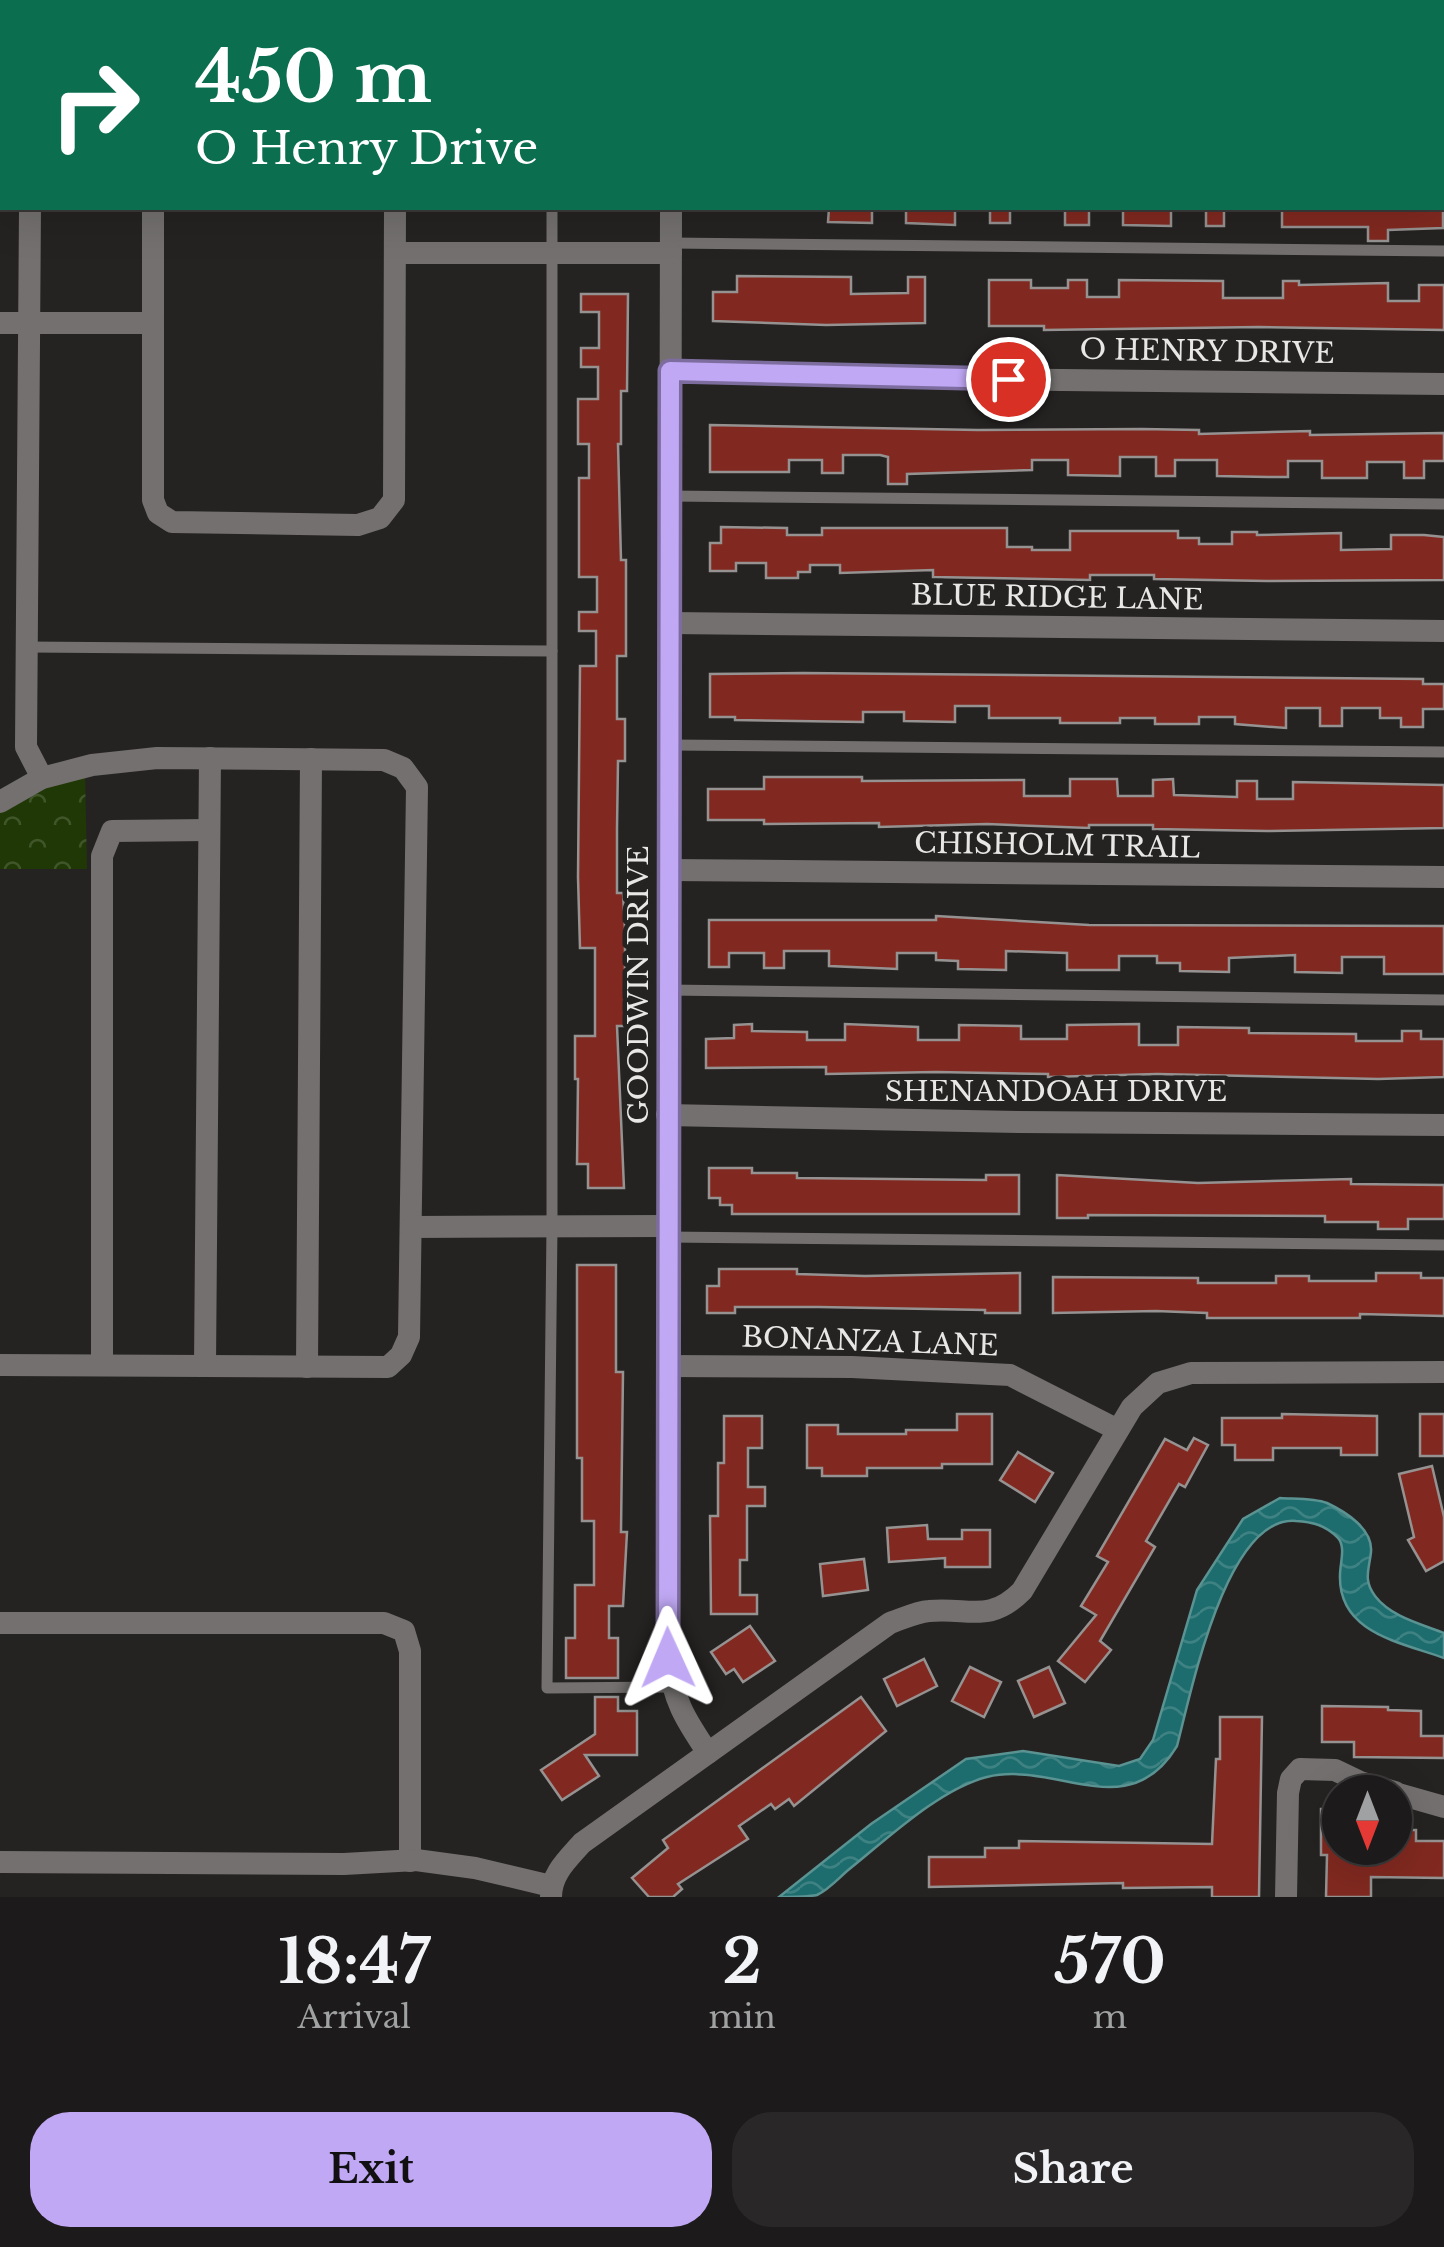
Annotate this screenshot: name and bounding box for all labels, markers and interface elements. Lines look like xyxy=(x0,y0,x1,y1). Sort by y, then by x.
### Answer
text: 450 m xyxy=(195,34,432,121)
icon: right xyxy=(30,40,160,170)
text: O Henry Drive xyxy=(195,120,538,176)
street label: O HENRY DRIVE xyxy=(1079,332,1335,371)
pin xyxy=(966,337,1051,422)
icon: arrive xyxy=(981,352,1036,407)
street label: BLUE RIDGE LANE xyxy=(911,577,1203,618)
street label: CHISHOLM TRAIL xyxy=(914,826,1200,865)
street label: GOODWIN DRIVE xyxy=(621,845,656,1125)
street label: SHENANDOAH DRIVE xyxy=(885,1074,1227,1109)
street label: BONANZA LANE xyxy=(741,1320,999,1363)
position arrow xyxy=(616,1606,720,1710)
north arrow xyxy=(1322,1775,1412,1865)
map controls xyxy=(1322,1775,1412,1865)
text: 18:47 xyxy=(278,1925,430,1999)
text: 2 xyxy=(723,1925,762,1999)
text: 570 xyxy=(1054,1925,1166,1999)
text: Arrival xyxy=(298,1997,411,2037)
text: min xyxy=(708,1997,776,2037)
text: m xyxy=(1093,1997,1127,2037)
button: Exit xyxy=(30,2112,712,2227)
button: Share xyxy=(732,2112,1414,2227)

